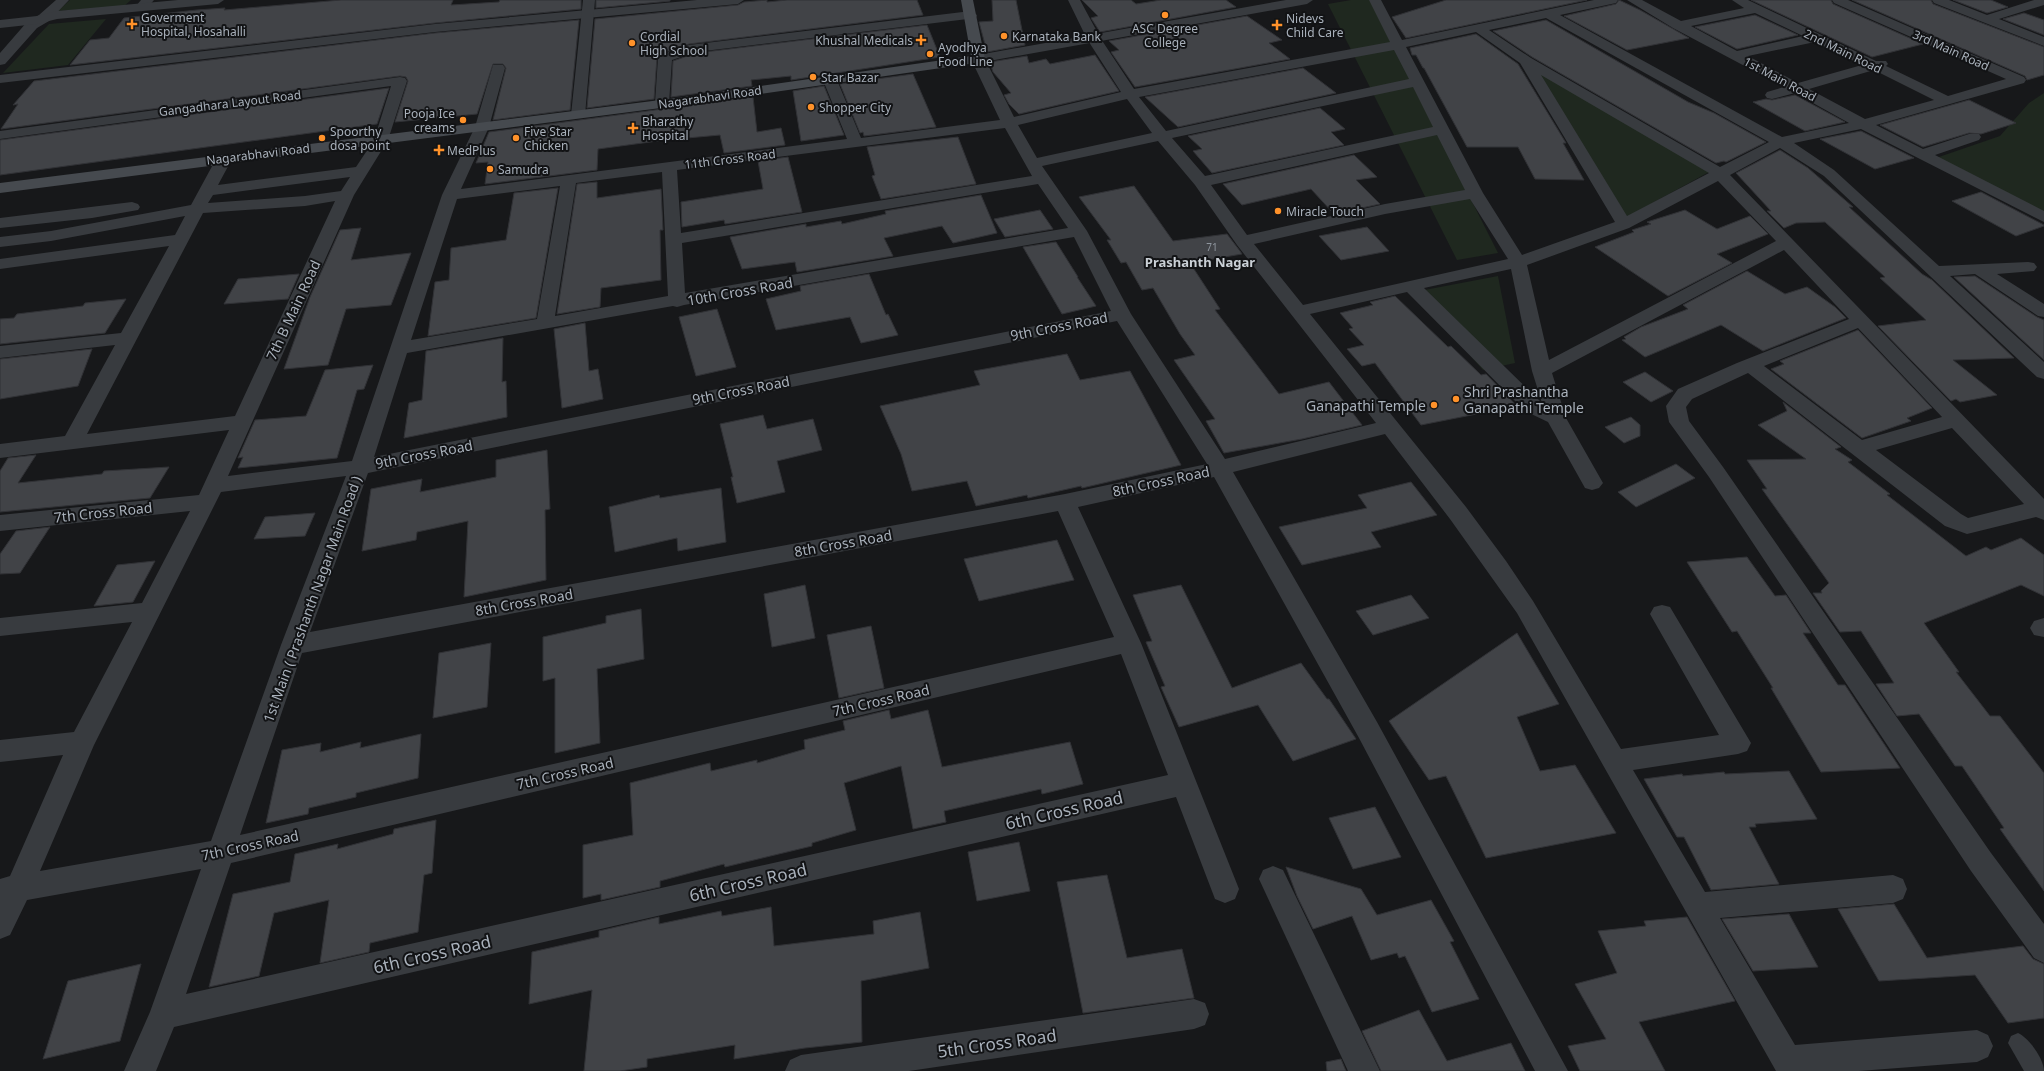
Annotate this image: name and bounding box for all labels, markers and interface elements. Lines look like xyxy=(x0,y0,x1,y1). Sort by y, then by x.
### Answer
place label: Goverment Hospital, Hosahalli xyxy=(141,9,246,40)
marker: ASC Degree College xyxy=(1160,10,1170,20)
place label: Nidevs Child Care xyxy=(1286,10,1344,41)
marker: Goverment Hospital, Hosahalli xyxy=(126,18,138,30)
marker: Nidevs Child Care xyxy=(1271,19,1283,31)
place label: ASC Degree College xyxy=(1132,20,1198,51)
street label: 2nd Main Road xyxy=(1801,25,1885,77)
street label: 3rd Main Road xyxy=(1910,26,1992,74)
place label: Cordial High School xyxy=(640,28,707,59)
place label: Karnataka Bank xyxy=(1012,28,1102,45)
marker: Karnataka Bank xyxy=(999,31,1009,41)
place label: Khushal Medicals xyxy=(815,32,913,49)
marker: Khushal Medicals xyxy=(916,35,926,45)
marker: Cordial High School xyxy=(627,38,637,48)
place label: Ayodhya Food Line xyxy=(938,39,993,70)
marker: Ayodhya Food Line xyxy=(925,49,935,59)
street label: 1st Main Road xyxy=(1741,53,1819,105)
place label: Star Bazar xyxy=(821,69,879,86)
marker: Star Bazar xyxy=(808,72,818,82)
street label: Nagarabhavi Road xyxy=(657,81,763,113)
street label: Gangadhara Layout Road xyxy=(158,86,302,120)
place label: Shopper City xyxy=(819,99,892,116)
marker: Shopper City xyxy=(806,102,816,112)
place label: Pooja Ice creams xyxy=(404,105,455,136)
place label: Bharathy Hospital xyxy=(642,113,694,144)
marker: Pooja Ice creams xyxy=(458,115,468,125)
marker: Bharathy Hospital xyxy=(627,122,639,134)
place label: Spoorthy dosa point xyxy=(330,123,390,154)
place label: Five Star Chicken xyxy=(524,123,572,154)
marker: Spoorthy dosa point xyxy=(317,133,327,143)
marker: Five Star Chicken xyxy=(511,133,521,143)
street label: Nagarabhavi Road xyxy=(205,139,311,169)
place label: MedPlus xyxy=(447,142,496,159)
marker: MedPlus xyxy=(434,145,444,155)
street label: 11th Cross Road xyxy=(684,145,776,173)
place label: Samudra xyxy=(498,161,549,178)
marker: Samudra xyxy=(485,164,495,174)
place label: Miracle Touch xyxy=(1286,203,1364,220)
marker: Miracle Touch xyxy=(1273,206,1283,216)
house number: 71 xyxy=(1206,240,1218,254)
district label: Prashanth Nagar xyxy=(1145,253,1255,271)
street label: 7th B Main Road xyxy=(262,257,324,363)
street label: 10th Cross Road xyxy=(686,272,794,310)
street label: 9th Cross Road xyxy=(1009,307,1109,345)
street label: 9th Cross Road xyxy=(691,371,791,409)
place label: Shri Prashantha Ganapathi Temple xyxy=(1464,382,1584,417)
marker: Shri Prashantha Ganapathi Temple xyxy=(1451,394,1461,404)
place label: Ganapathi Temple xyxy=(1306,396,1426,415)
marker: Ganapathi Temple xyxy=(1429,400,1439,410)
street label: 9th Cross Road xyxy=(374,435,474,473)
street label: 8th Cross Road xyxy=(1111,461,1211,501)
street label: 1st Main ( Prashanth Nagar Main Road ) xyxy=(258,473,366,725)
street label: 7th Cross Road xyxy=(53,497,153,527)
street label: 8th Cross Road xyxy=(793,525,893,561)
street label: 8th Cross Road xyxy=(474,584,574,620)
street label: 7th Cross Road xyxy=(831,680,931,720)
street label: 7th Cross Road xyxy=(515,753,615,793)
street label: 6th Cross Road xyxy=(1003,785,1125,835)
street label: 7th Cross Road xyxy=(200,825,300,865)
street label: 6th Cross Road xyxy=(687,857,809,907)
street label: 6th Cross Road xyxy=(371,929,493,979)
street label: 5th Cross Road xyxy=(936,1023,1058,1063)

